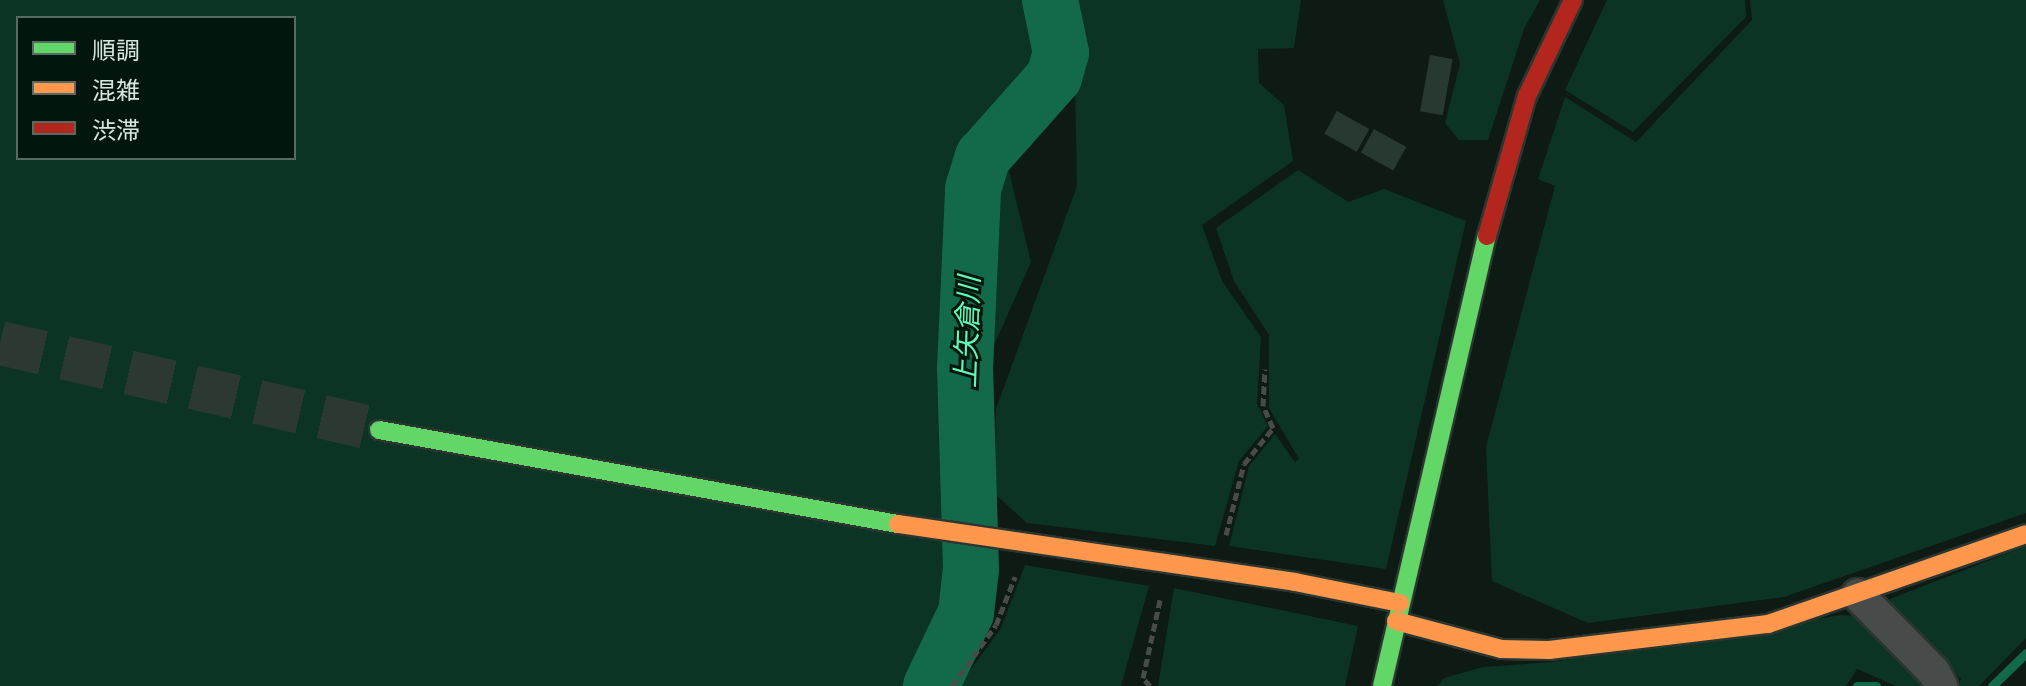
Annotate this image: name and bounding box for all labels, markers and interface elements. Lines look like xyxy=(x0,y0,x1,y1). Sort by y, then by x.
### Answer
legend xyxy=(16,16,296,160)
text: 順調 xyxy=(92,37,140,65)
text: 混雑 xyxy=(92,77,140,105)
text: 渋滞 xyxy=(92,117,140,145)
water label: 上矢倉川 xyxy=(949,275,987,389)

